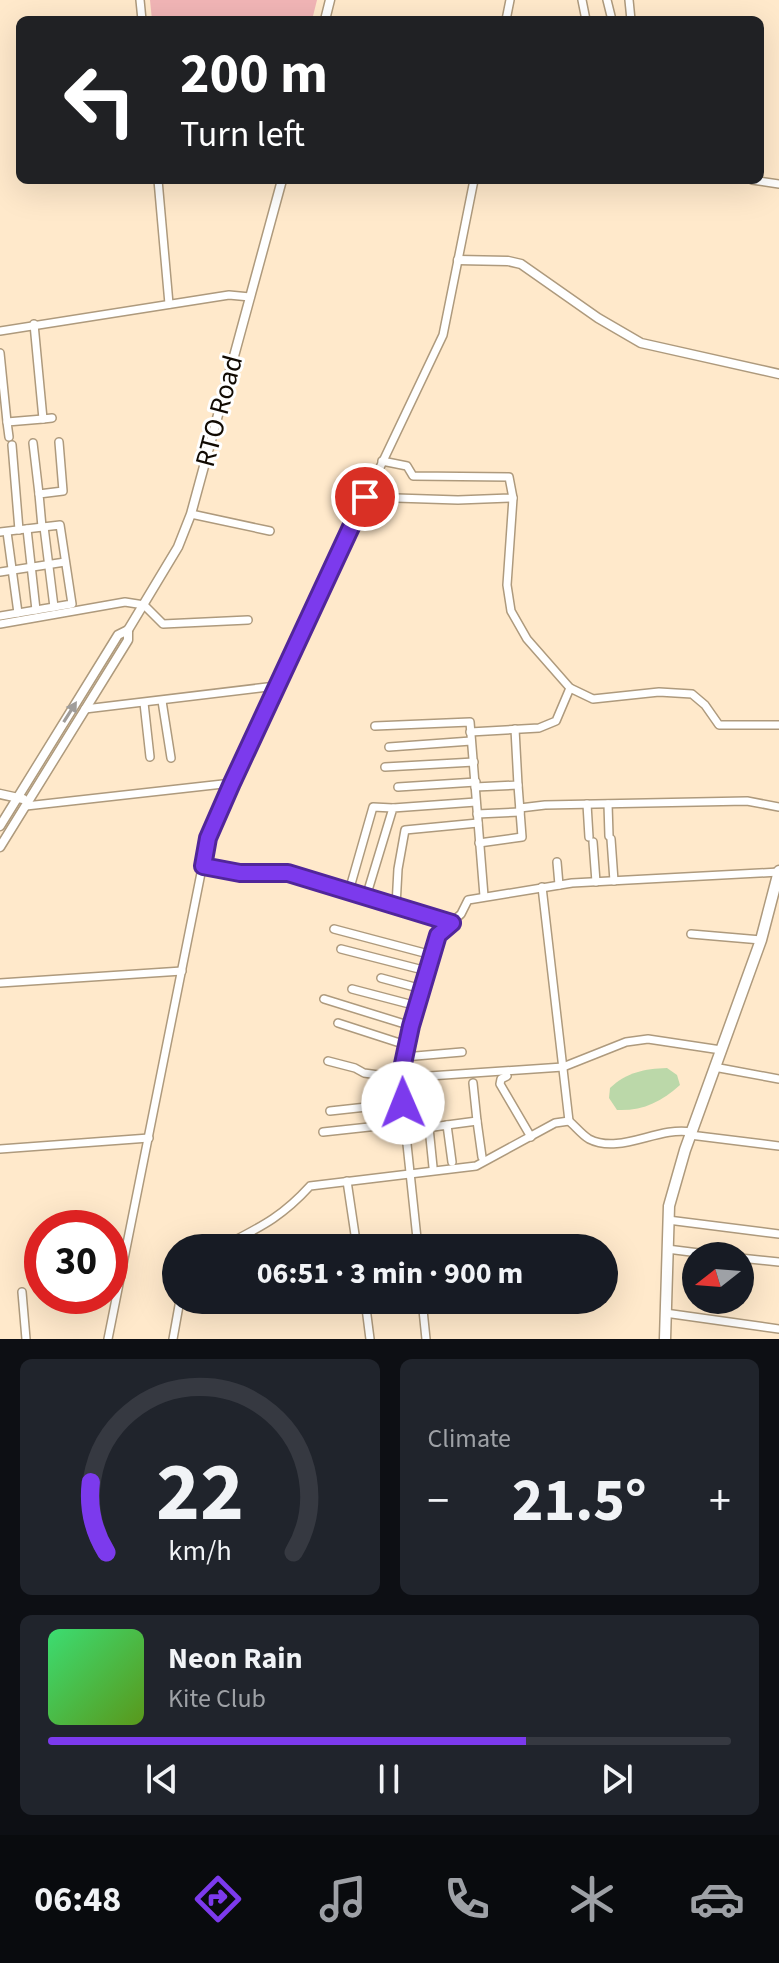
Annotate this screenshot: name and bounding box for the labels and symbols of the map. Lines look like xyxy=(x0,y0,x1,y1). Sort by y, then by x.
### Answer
street label: RTO Road xyxy=(185,351,253,471)
pin xyxy=(331,463,399,531)
one-way arrow xyxy=(63,701,77,723)
position arrow xyxy=(361,1061,445,1145)
speed limit sign: 30 xyxy=(24,1210,128,1314)
north arrow xyxy=(682,1242,754,1314)

